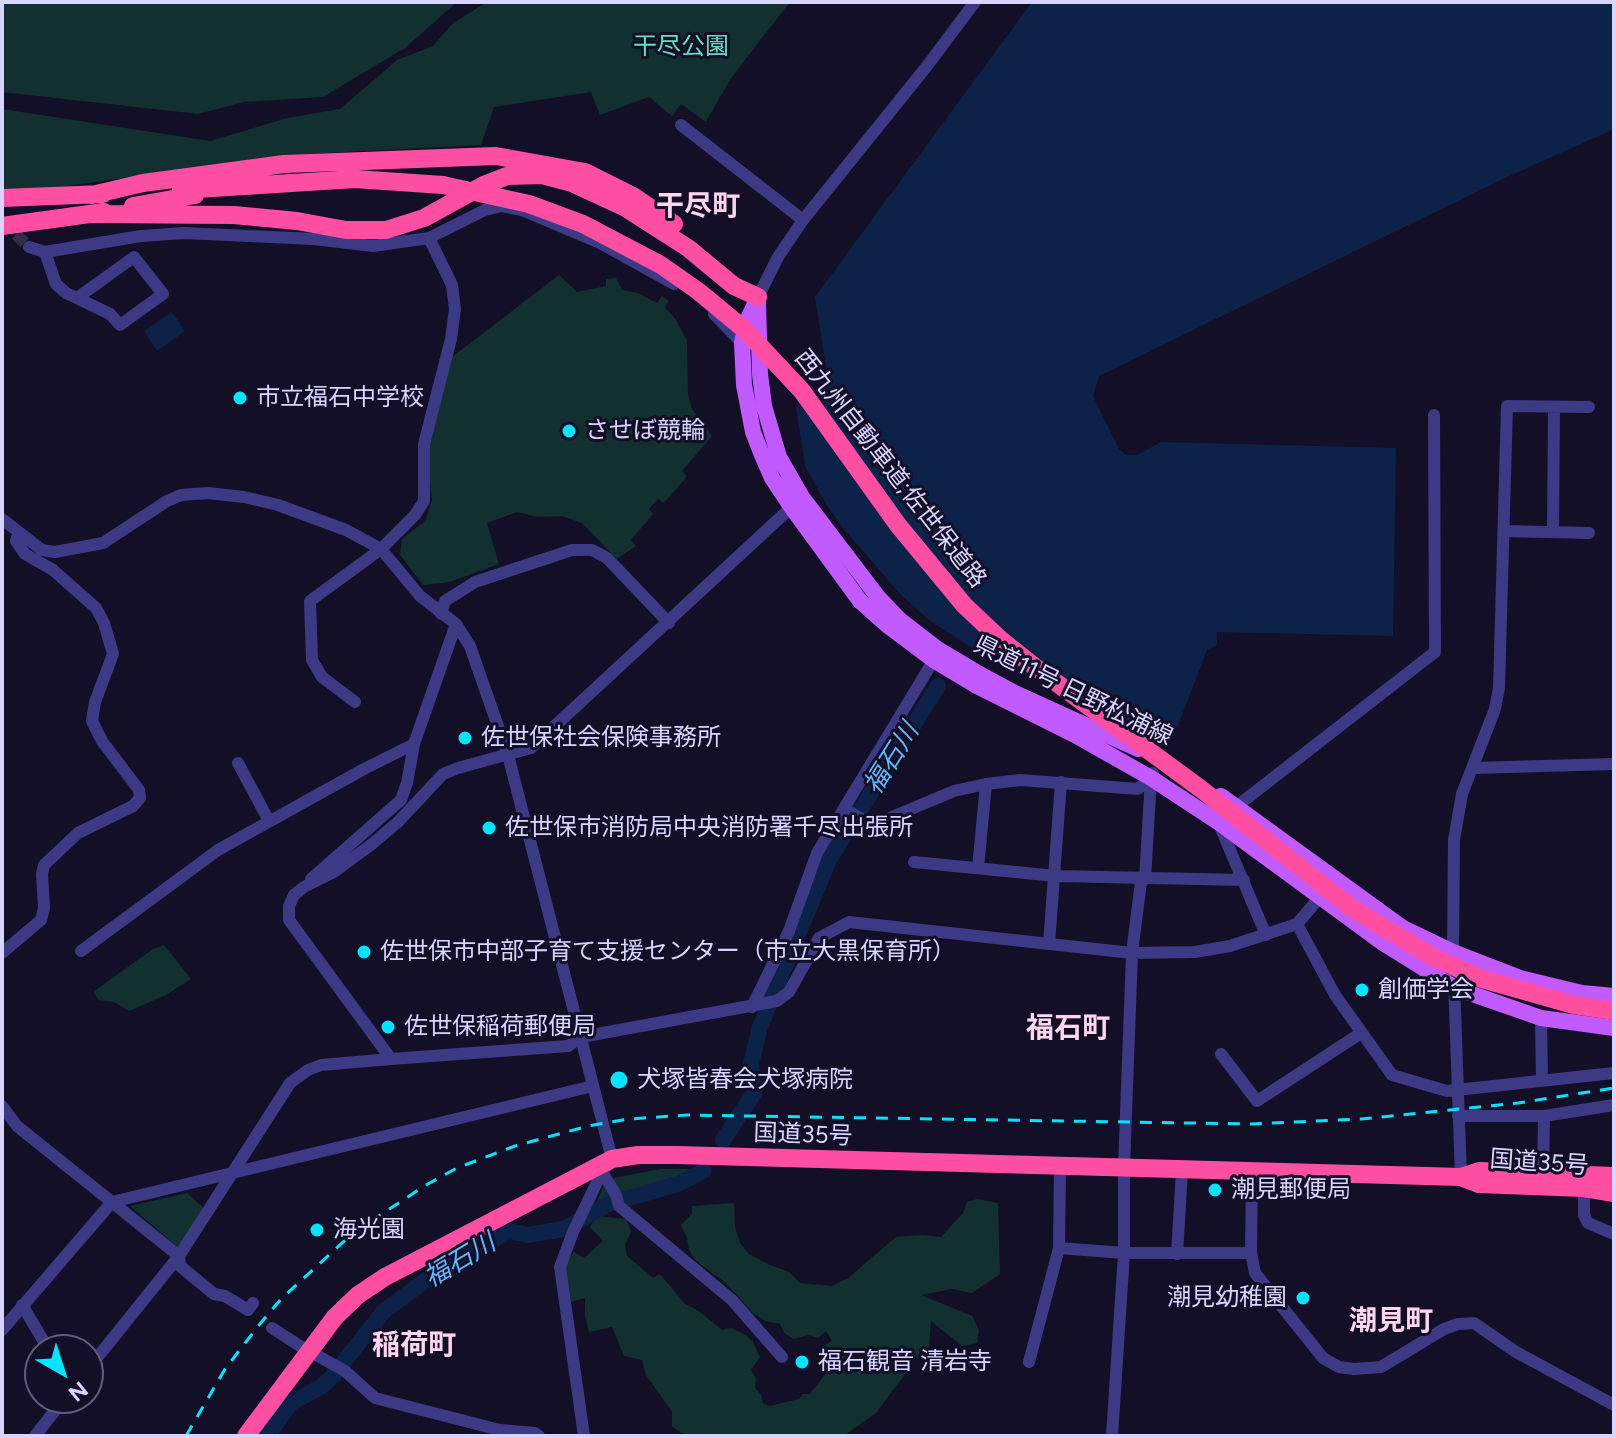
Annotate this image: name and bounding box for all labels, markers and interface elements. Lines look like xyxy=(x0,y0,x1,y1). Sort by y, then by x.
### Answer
park label: 干尽公園 xyxy=(633,33,729,61)
district label: 干尽町 xyxy=(656,190,740,224)
street label: 西九州自動車道;佐世保道路 xyxy=(788,344,992,594)
place label: 市立福石中学校 xyxy=(256,384,424,412)
marker: 市立福石中学校 xyxy=(231,389,249,407)
place label: させぼ競輪 xyxy=(585,417,705,445)
marker: させぼ競輪 xyxy=(560,422,578,440)
street label: 県道11号 日野松浦線 xyxy=(969,630,1177,752)
water label: 福石川 xyxy=(858,718,926,800)
place label: 佐世保社会保険事務所 xyxy=(481,724,721,752)
marker: 佐世保社会保険事務所 xyxy=(456,729,474,747)
place label: 佐世保市消防局中央消防署千尽出張所 xyxy=(505,814,913,842)
marker: 佐世保市消防局中央消防署千尽出張所 xyxy=(480,819,498,837)
place label: 佐世保市中部子育て支援センター（市立大黒保育所） xyxy=(380,938,956,966)
marker: 佐世保市中部子育て支援センター（市立大黒保育所） xyxy=(355,943,373,961)
place label: 創価学会 xyxy=(1378,976,1474,1004)
marker: 創価学会 xyxy=(1353,981,1371,999)
district label: 福石町 xyxy=(1026,1012,1110,1046)
place label: 佐世保稲荷郵便局 xyxy=(404,1013,596,1041)
marker: 佐世保稲荷郵便局 xyxy=(379,1018,397,1036)
place label: 犬塚皆春会犬塚病院 xyxy=(637,1066,853,1094)
marker: 犬塚皆春会犬塚病院 xyxy=(608,1069,630,1091)
street label: 国道35号 xyxy=(753,1119,853,1151)
street label: 国道35号 xyxy=(1489,1145,1589,1181)
place label: 潮見郵便局 xyxy=(1231,1176,1351,1204)
marker: 潮見郵便局 xyxy=(1206,1181,1224,1199)
place label: 海光園 xyxy=(333,1216,405,1244)
marker: 海光園 xyxy=(308,1221,326,1239)
water label: 福石川 xyxy=(419,1228,501,1294)
place label: 潮見幼稚園 xyxy=(1167,1284,1287,1312)
marker: 潮見幼稚園 xyxy=(1294,1289,1312,1307)
district label: 潮見町 xyxy=(1349,1305,1433,1339)
district label: 稲荷町 xyxy=(372,1329,456,1363)
north arrow xyxy=(24,1334,104,1414)
place label: 福石観音 清岩寺 xyxy=(818,1348,992,1376)
marker: 福石観音 清岩寺 xyxy=(793,1353,811,1371)
text: N xyxy=(63,1376,93,1407)

